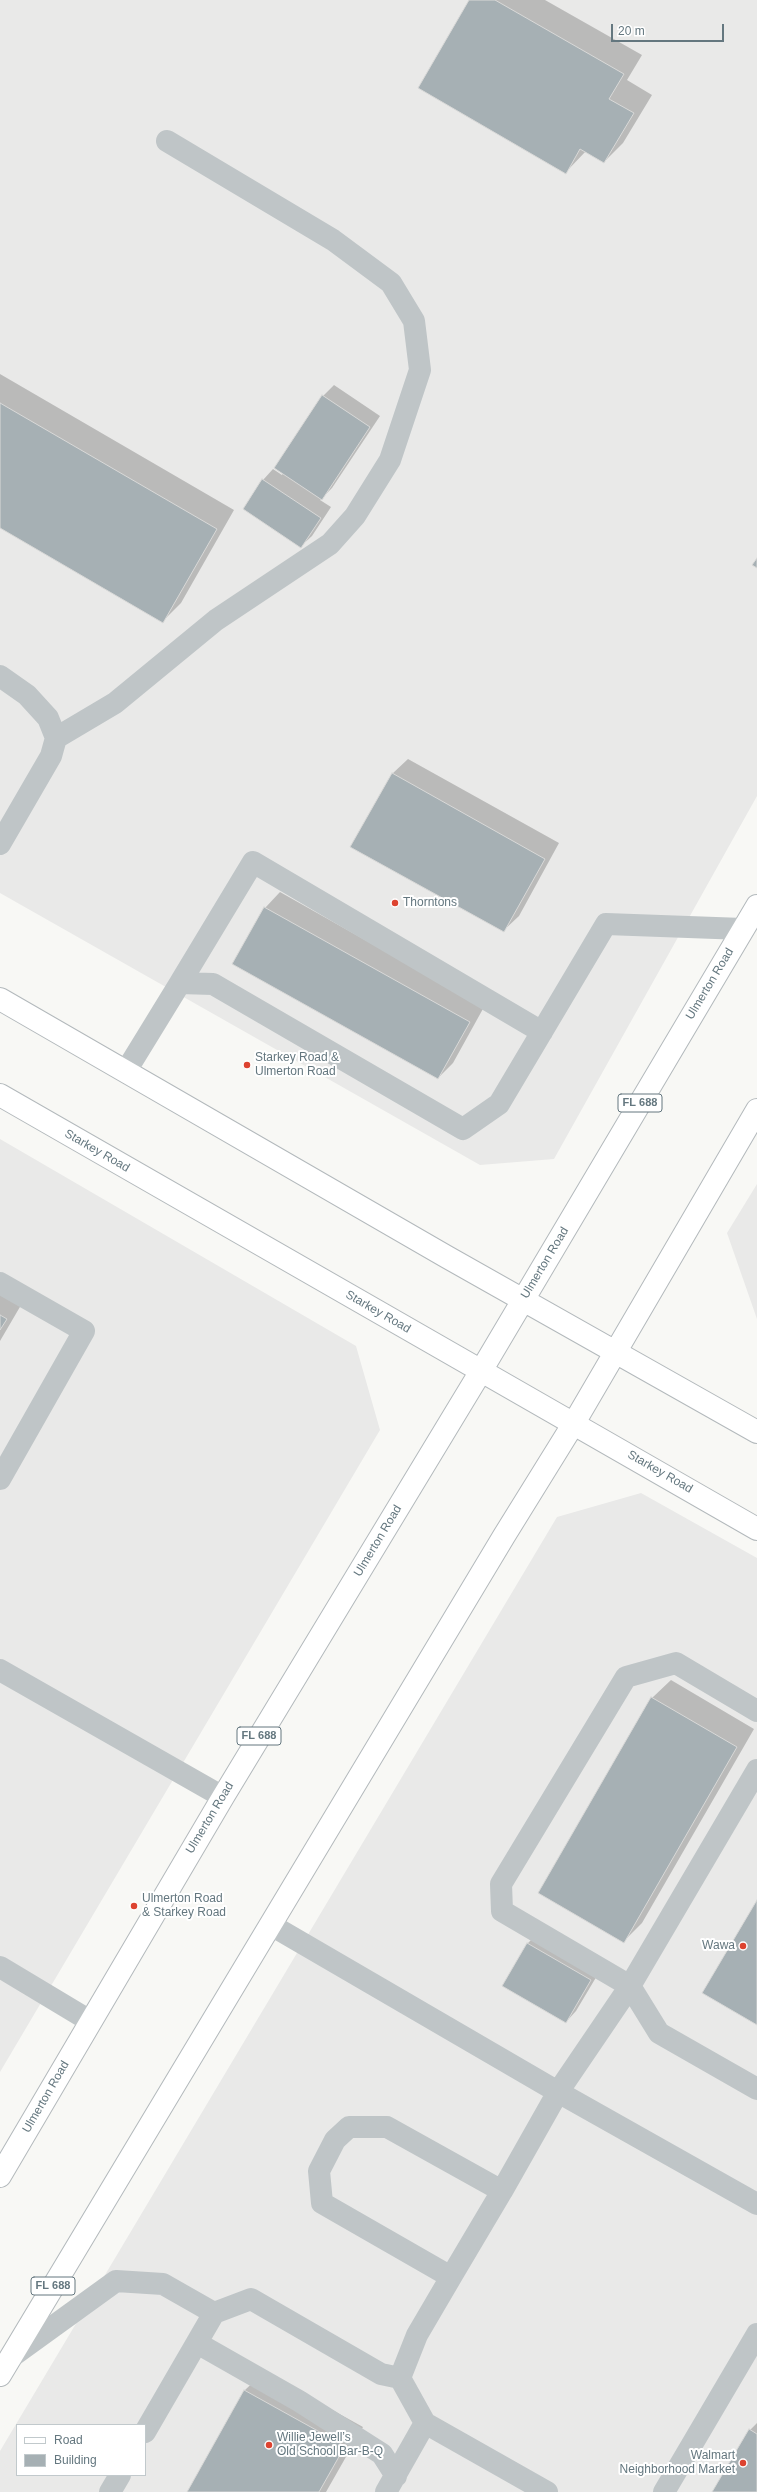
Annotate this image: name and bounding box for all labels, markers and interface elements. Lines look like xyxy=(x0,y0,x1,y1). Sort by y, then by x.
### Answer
scale bar xyxy=(613,16,726,42)
text: 20 m xyxy=(618,24,645,38)
place label: Thorntons xyxy=(403,896,457,910)
marker: Thorntons xyxy=(390,898,400,908)
street label: Ulmerton Road xyxy=(683,946,737,1022)
place label: Starkey Road & Ulmerton Road xyxy=(255,1051,339,1079)
marker: Starkey Road & Ulmerton Road xyxy=(242,1060,252,1070)
road number: FL 688 xyxy=(618,1094,662,1112)
street label: Starkey Road xyxy=(62,1127,132,1175)
street label: Ulmerton Road xyxy=(518,1225,572,1301)
street label: Starkey Road xyxy=(343,1288,413,1336)
street label: Starkey Road xyxy=(625,1448,695,1496)
street label: Ulmerton Road xyxy=(351,1503,405,1579)
road number: FL 688 xyxy=(237,1727,281,1745)
street label: Ulmerton Road xyxy=(183,1780,237,1856)
place label: Ulmerton Road & Starkey Road xyxy=(142,1892,226,1920)
marker: Ulmerton Road & Starkey Road xyxy=(129,1901,139,1911)
place label: Wawa xyxy=(702,1939,735,1953)
marker: Wawa xyxy=(738,1941,748,1951)
street label: Ulmerton Road xyxy=(20,2058,72,2136)
road number: FL 688 xyxy=(31,2277,75,2295)
legend xyxy=(16,2424,146,2476)
place label: Willie Jewell’s Old School Bar-B-Q xyxy=(277,2431,383,2459)
text: Road xyxy=(54,2433,83,2447)
marker: Willie Jewell’s Old School Bar-B-Q xyxy=(264,2440,274,2450)
place label: Walmart Neighborhood Market xyxy=(620,2449,735,2477)
text: Building xyxy=(54,2453,97,2467)
marker: Walmart Neighborhood Market xyxy=(738,2458,748,2468)

